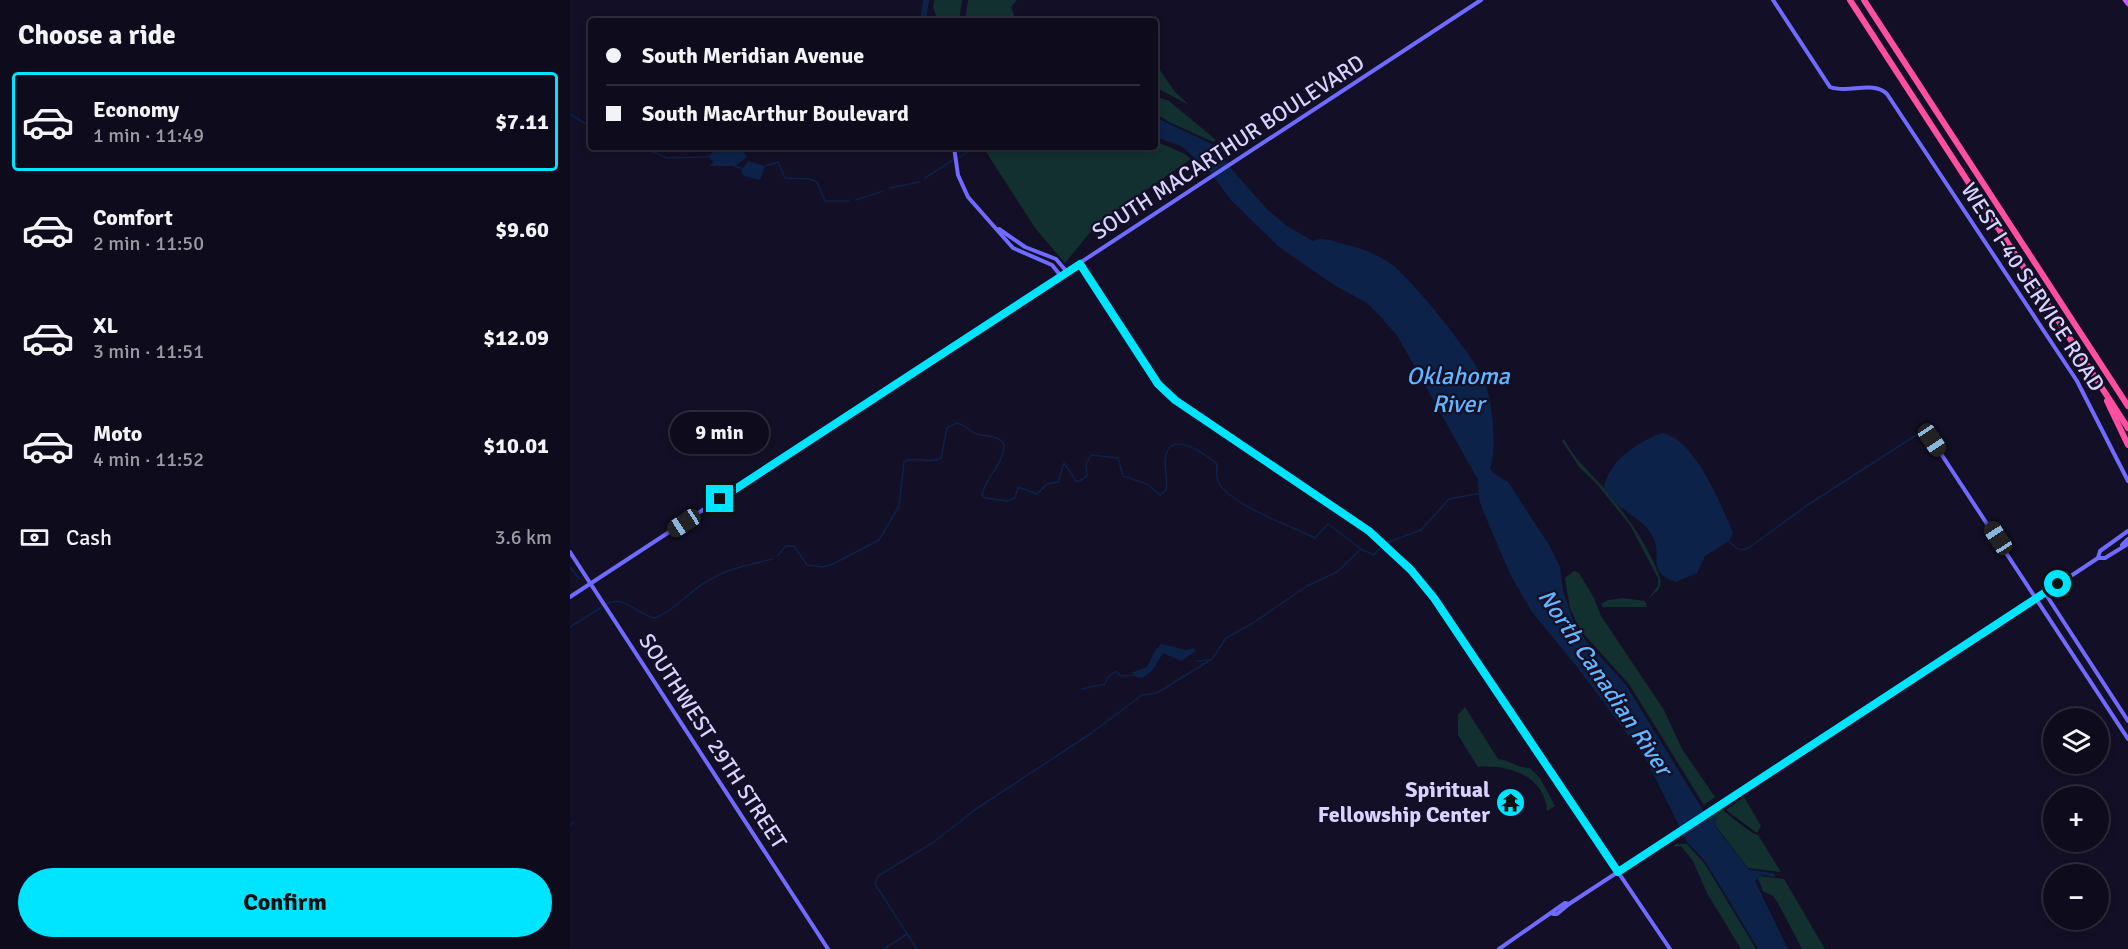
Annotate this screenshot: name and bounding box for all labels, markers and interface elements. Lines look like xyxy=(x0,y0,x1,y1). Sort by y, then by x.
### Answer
text: Choose a ride xyxy=(18,19,176,52)
text: South Meridian Avenue xyxy=(642,42,864,69)
street label: SOUTH MACARTHUR BOULEVARD xyxy=(1087,49,1369,245)
icon: car xyxy=(21,95,75,149)
text: Economy xyxy=(93,96,179,123)
text: South MacArthur Boulevard xyxy=(642,100,909,127)
text: $7.11 xyxy=(495,108,549,135)
text: 1 min · 11:49 xyxy=(93,123,204,148)
street label: WEST I-40 SERVICE ROAD xyxy=(1955,178,2111,396)
icon: car xyxy=(21,203,75,257)
text: Comfort xyxy=(93,204,173,231)
text: $9.60 xyxy=(495,216,549,243)
text: 2 min · 11:50 xyxy=(93,231,204,256)
icon: car xyxy=(21,311,75,365)
text: XL xyxy=(93,312,118,339)
text: $12.09 xyxy=(483,324,549,351)
text: 3 min · 11:51 xyxy=(93,339,204,364)
water label: Oklahoma River xyxy=(1406,361,1511,419)
callout: 9 min xyxy=(670,412,770,454)
icon: car xyxy=(21,419,75,473)
text: Moto xyxy=(93,420,142,447)
text: 9 min xyxy=(695,420,744,445)
car xyxy=(1914,420,1950,460)
text: $10.01 xyxy=(483,432,549,459)
text: 4 min · 11:52 xyxy=(93,447,204,472)
route end xyxy=(706,485,733,512)
car xyxy=(664,506,704,540)
car xyxy=(1981,518,2015,558)
icon: cash xyxy=(18,521,51,554)
text: Cash xyxy=(66,524,112,551)
text: 3.6 km xyxy=(495,525,552,550)
route start xyxy=(2044,570,2071,597)
water label: North Canadian River xyxy=(1532,583,1680,784)
street label: SOUTHWEST 29TH STREET xyxy=(633,628,793,854)
map controls xyxy=(2043,708,2109,930)
button: layers xyxy=(2043,708,2109,774)
place label: Spiritual Fellowship Center xyxy=(1318,776,1490,828)
temple icon: Spiritual Fellowship Center xyxy=(1495,786,1527,818)
button: + xyxy=(2043,786,2109,852)
button: − xyxy=(2043,864,2109,930)
button: Confirm xyxy=(18,868,552,937)

